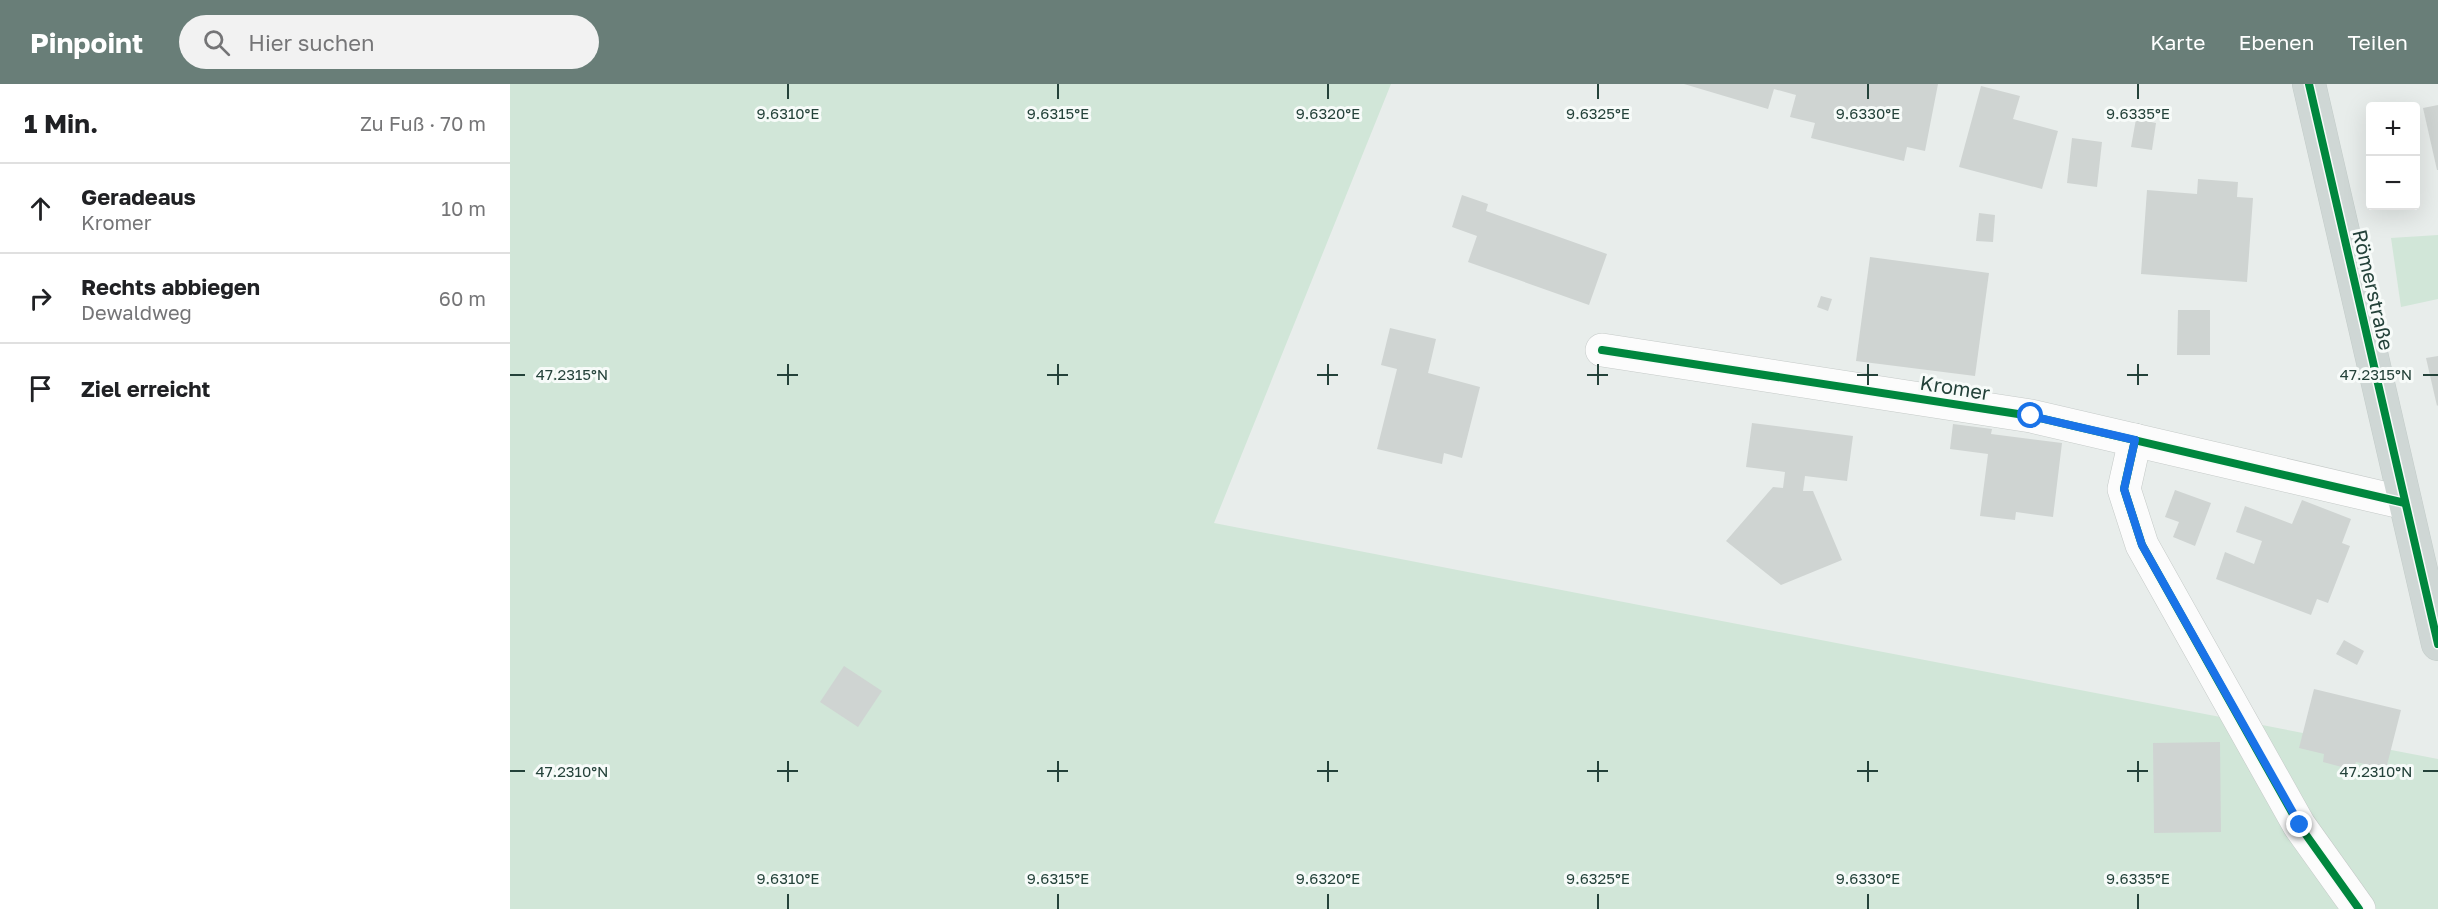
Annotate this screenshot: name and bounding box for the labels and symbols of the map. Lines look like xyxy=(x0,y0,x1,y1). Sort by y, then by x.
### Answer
text: 9.6310°E xyxy=(756,104,820,122)
text: 9.6315°E xyxy=(1027,104,1089,122)
text: 9.6320°E xyxy=(1296,104,1360,122)
text: 9.6325°E xyxy=(1566,104,1630,122)
text: 9.6330°E xyxy=(1836,104,1900,122)
text: 9.6335°E xyxy=(2106,104,2170,122)
street label: Römerstraße xyxy=(2348,227,2400,352)
text: 47.2315°N xyxy=(536,365,608,383)
text: 47.2315°N xyxy=(2340,365,2412,383)
street label: Kromer xyxy=(1918,370,1992,404)
route start xyxy=(2017,402,2043,428)
text: 47.2310°N xyxy=(536,762,608,780)
text: 47.2310°N xyxy=(2340,762,2412,780)
route end xyxy=(2286,811,2312,837)
text: 9.6310°E xyxy=(756,869,820,887)
text: 9.6315°E xyxy=(1027,869,1089,887)
text: 9.6320°E xyxy=(1296,869,1360,887)
text: 9.6325°E xyxy=(1566,869,1630,887)
text: 9.6330°E xyxy=(1836,869,1900,887)
text: 9.6335°E xyxy=(2106,869,2170,887)

